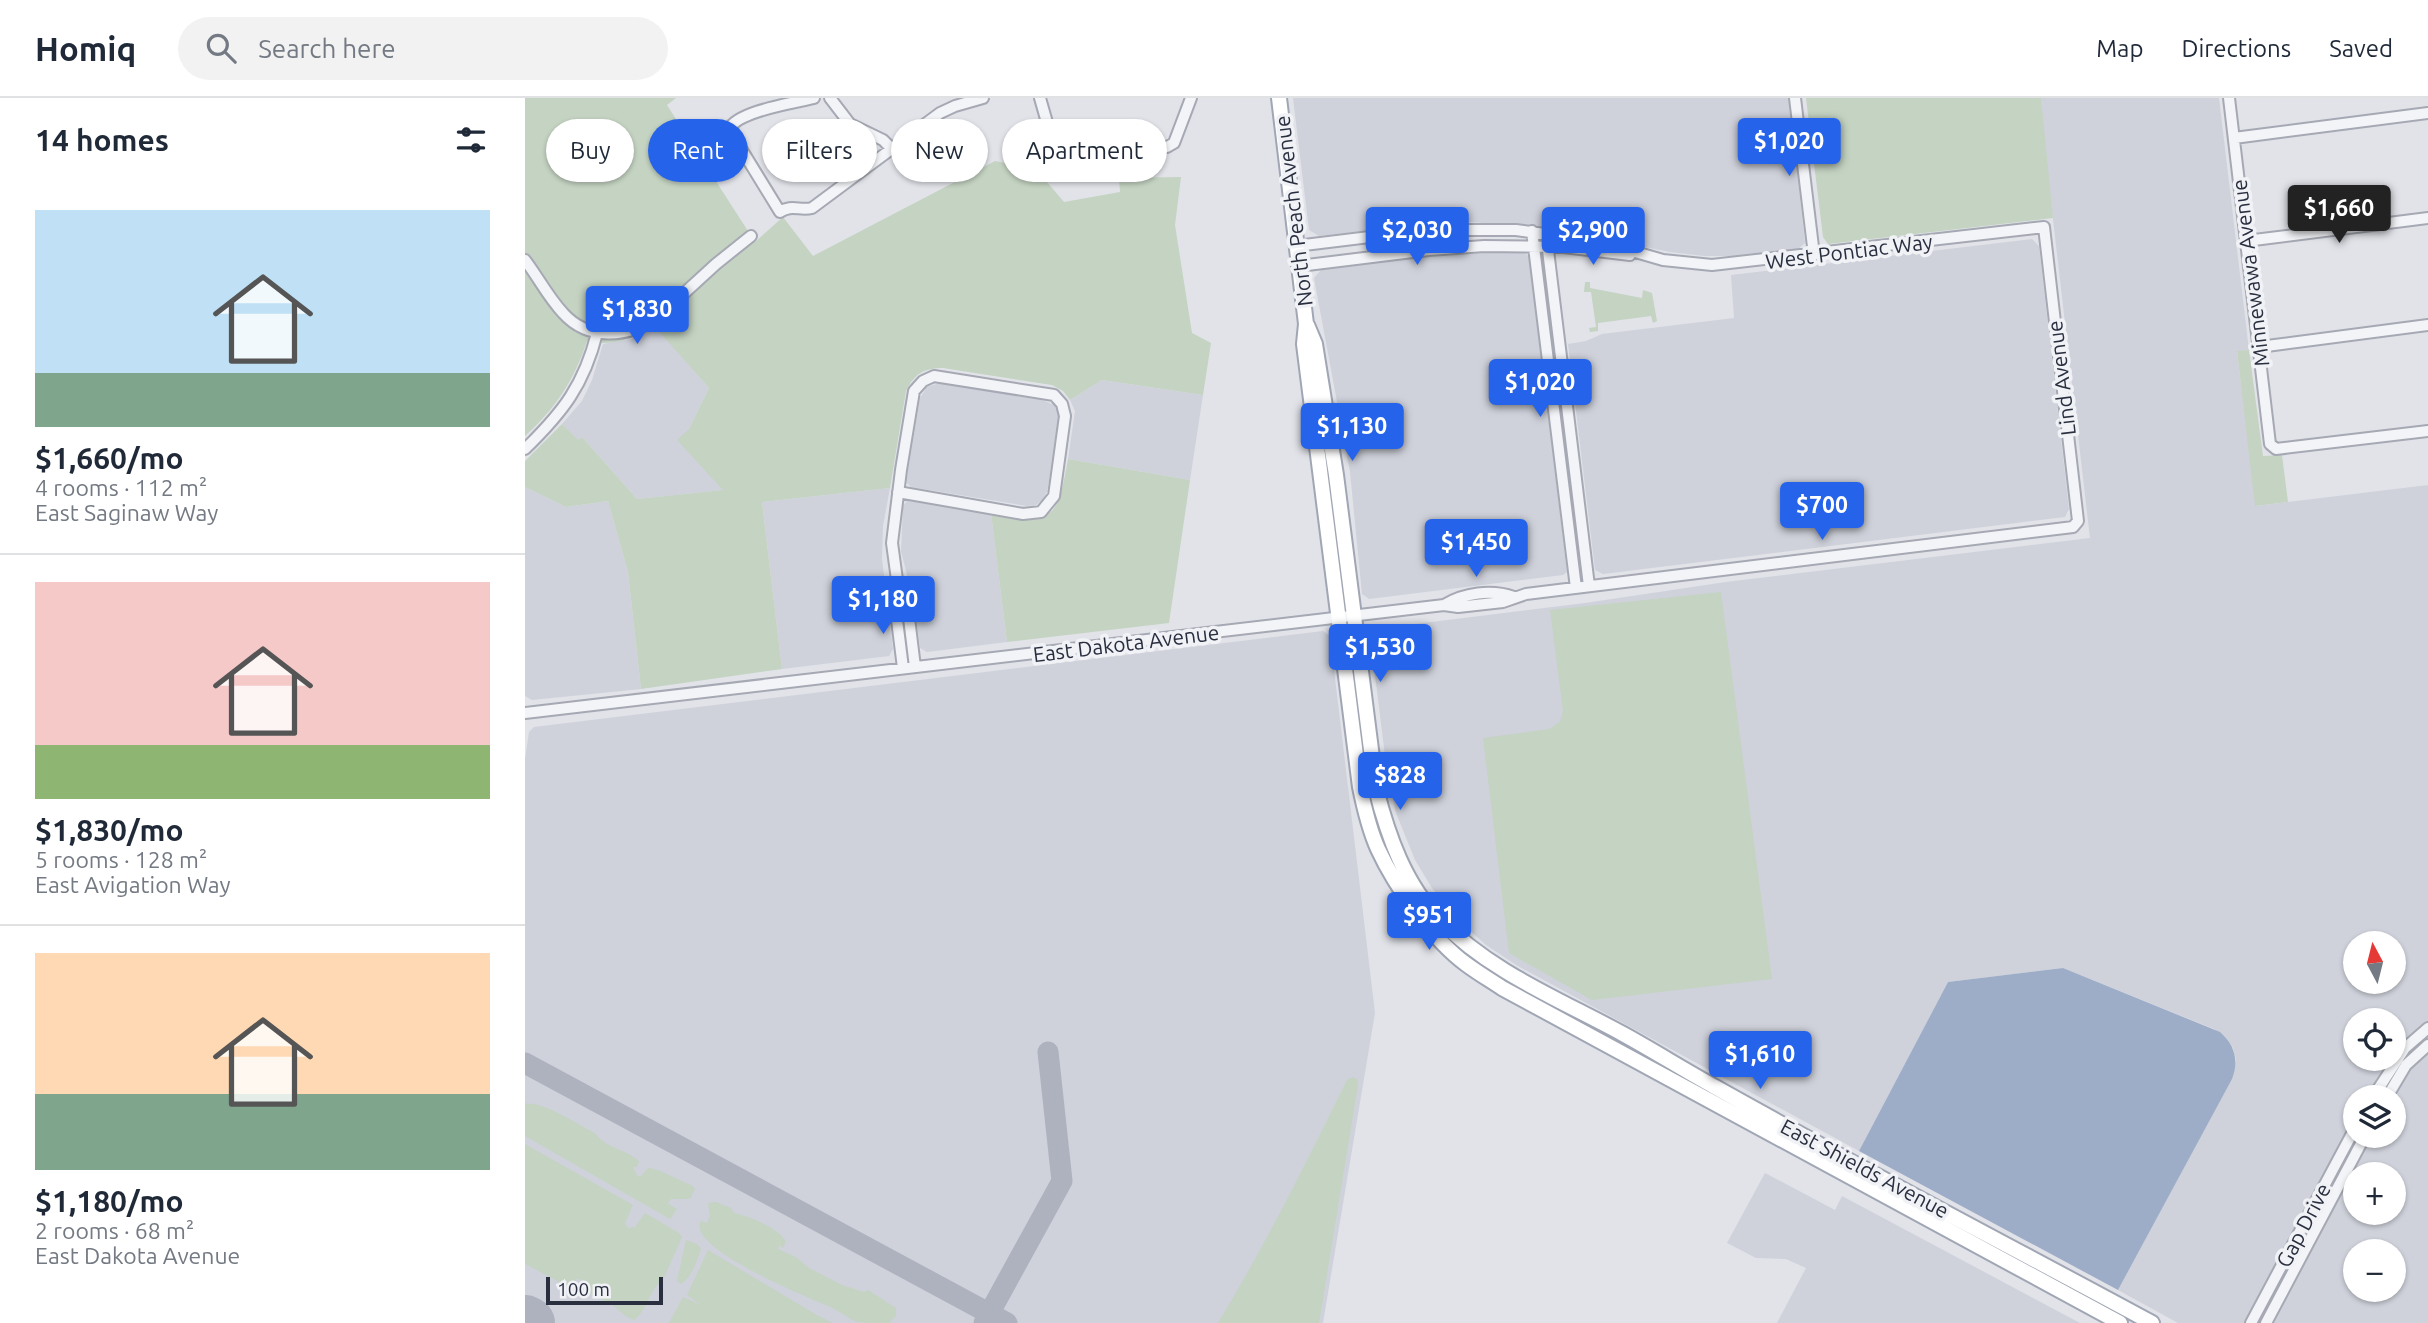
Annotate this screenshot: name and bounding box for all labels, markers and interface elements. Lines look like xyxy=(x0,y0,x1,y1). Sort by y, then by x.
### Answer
search box xyxy=(178,17,668,80)
icon: search xyxy=(202,29,240,67)
text: Homiq xyxy=(35,30,136,67)
text: Search here xyxy=(258,34,396,63)
text: Map xyxy=(2096,35,2143,62)
text: Directions xyxy=(2181,35,2291,62)
text: Saved xyxy=(2329,35,2393,62)
street label: North Peach Avenue xyxy=(1269,114,1317,308)
pin: $1,020 xyxy=(1732,118,1846,178)
chip: Buy xyxy=(546,119,634,182)
chip: Rent xyxy=(648,119,748,182)
chip: Filters xyxy=(762,119,877,182)
chip: New xyxy=(891,119,988,182)
chip: Apartment xyxy=(1002,119,1167,182)
icon: filters xyxy=(452,121,490,159)
text: 14 homes xyxy=(35,123,169,157)
text: $1,020 xyxy=(1754,128,1824,153)
street label: Minnewawa Avenue xyxy=(2227,178,2273,368)
pin: $1,660 xyxy=(2282,186,2396,245)
text: $1,660 xyxy=(2304,195,2374,220)
pin: $2,030 xyxy=(1360,208,1474,267)
pin: $2,900 xyxy=(1536,208,1650,267)
text: $2,030 xyxy=(1382,217,1452,242)
text: $2,900 xyxy=(1558,217,1628,242)
street label: West Pontiac Way xyxy=(1764,229,1934,273)
icon: home xyxy=(200,256,326,382)
pin: $1,830 xyxy=(580,286,694,346)
text: $1,830 xyxy=(602,296,672,321)
street label: Lind Avenue xyxy=(2042,319,2080,437)
pin: $1,020 xyxy=(1483,360,1597,419)
text: $1,020 xyxy=(1505,369,1575,394)
pin: $1,130 xyxy=(1295,404,1409,463)
text: $1,130 xyxy=(1317,413,1387,438)
text: $1,660/mo xyxy=(35,441,184,475)
text: 4 rooms · 112 m² xyxy=(35,475,207,500)
pin: $700 xyxy=(1781,482,1863,542)
text: $700 xyxy=(1796,492,1848,517)
text: East Saginaw Way xyxy=(35,500,218,525)
pin: $1,450 xyxy=(1419,519,1533,579)
text: $1,450 xyxy=(1441,529,1511,554)
pin: $1,180 xyxy=(826,576,940,636)
text: $1,180 xyxy=(848,586,918,611)
street label: East Dakota Avenue xyxy=(1032,620,1220,666)
pin: $1,530 xyxy=(1323,624,1437,684)
icon: home xyxy=(200,628,326,754)
text: $1,530 xyxy=(1345,634,1415,659)
pin: $828 xyxy=(1359,752,1441,812)
text: $828 xyxy=(1374,762,1426,787)
text: $1,830/mo xyxy=(35,813,184,847)
text: 5 rooms · 128 m² xyxy=(35,847,207,872)
text: East Avigation Way xyxy=(35,872,231,897)
pin: $951 xyxy=(1388,892,1470,952)
text: $951 xyxy=(1403,902,1455,927)
north arrow xyxy=(2343,931,2406,994)
map controls xyxy=(2343,931,2406,1302)
icon: home xyxy=(200,999,326,1125)
button: locate xyxy=(2343,1008,2406,1071)
pin: $1,610 xyxy=(1703,1032,1817,1091)
text: $1,610 xyxy=(1725,1041,1795,1066)
button: layers xyxy=(2343,1085,2406,1148)
street label: East Shields Avenue xyxy=(1777,1114,1953,1222)
button: + xyxy=(2343,1162,2406,1225)
street label: Gap Drive xyxy=(2271,1179,2335,1271)
text: $1,180/mo xyxy=(35,1184,184,1218)
text: 2 rooms · 68 m² xyxy=(35,1218,194,1243)
button: − xyxy=(2343,1239,2406,1302)
text: East Dakota Avenue xyxy=(35,1243,240,1268)
scale bar xyxy=(546,1274,663,1306)
text: 100 m xyxy=(557,1278,610,1300)

